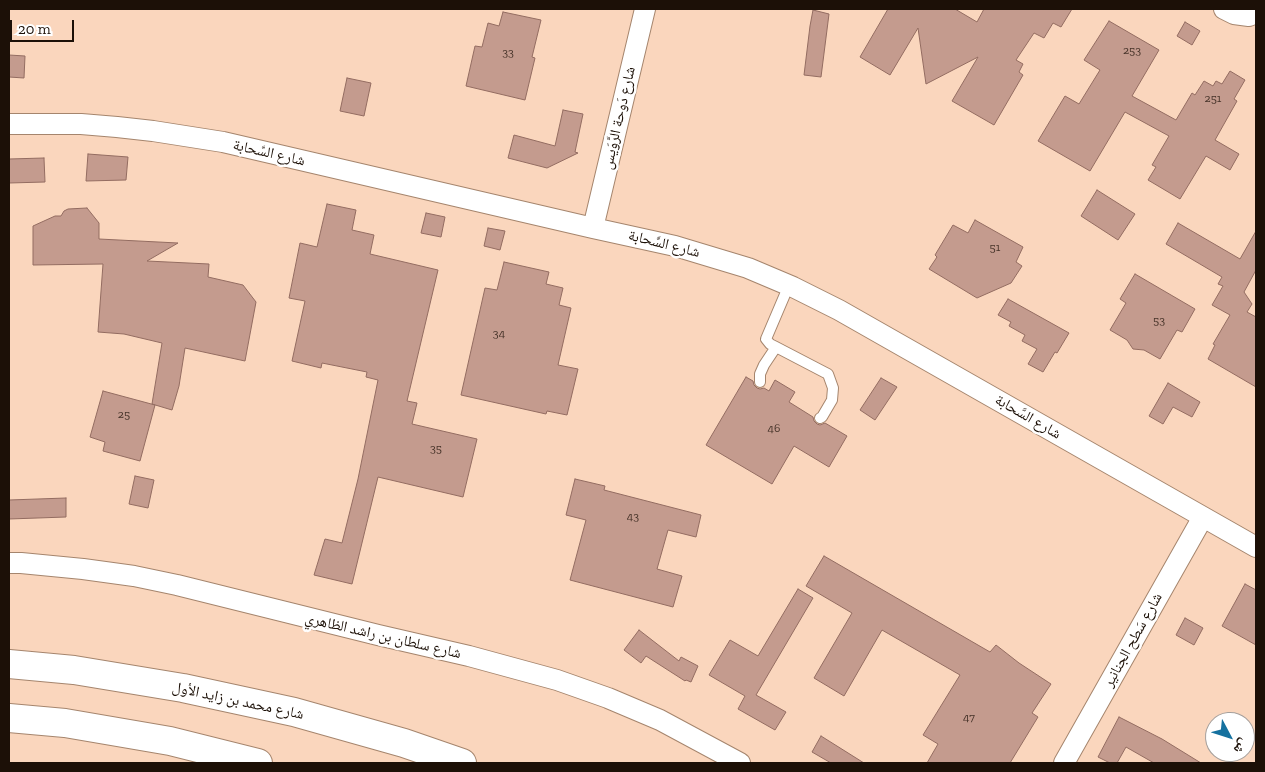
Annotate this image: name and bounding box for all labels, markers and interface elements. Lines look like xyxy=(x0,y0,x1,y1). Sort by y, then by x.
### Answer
scale bar xyxy=(12,10,76,42)
text: 20 m xyxy=(18,20,51,38)
house number: 253 xyxy=(1123,44,1141,58)
house number: 33 xyxy=(502,46,514,60)
street label: شارع دَوحة الرِّوَيس xyxy=(598,65,640,171)
house number: 251 xyxy=(1205,92,1221,106)
street label: شارع السَّحابة xyxy=(231,136,307,170)
street label: شارع السَّحابة xyxy=(626,226,702,262)
house number: 51 xyxy=(990,241,1000,255)
house number: 53 xyxy=(1153,314,1165,328)
house number: 34 xyxy=(493,327,505,341)
street label: شارع السَّحابة xyxy=(992,391,1064,443)
house number: 25 xyxy=(118,408,130,422)
house number: 46 xyxy=(768,422,780,436)
house number: 35 xyxy=(430,442,442,456)
house number: 43 xyxy=(627,510,639,524)
street label: شارع سَطح الجنانير xyxy=(1100,590,1166,690)
street label: شارع سلطان بن راشد الظاهري xyxy=(303,609,463,663)
street label: شارع محمد بن زايد الأول xyxy=(171,678,305,724)
house number: 47 xyxy=(963,711,975,725)
north arrow xyxy=(1205,712,1255,762)
text: ش xyxy=(1230,735,1252,757)

